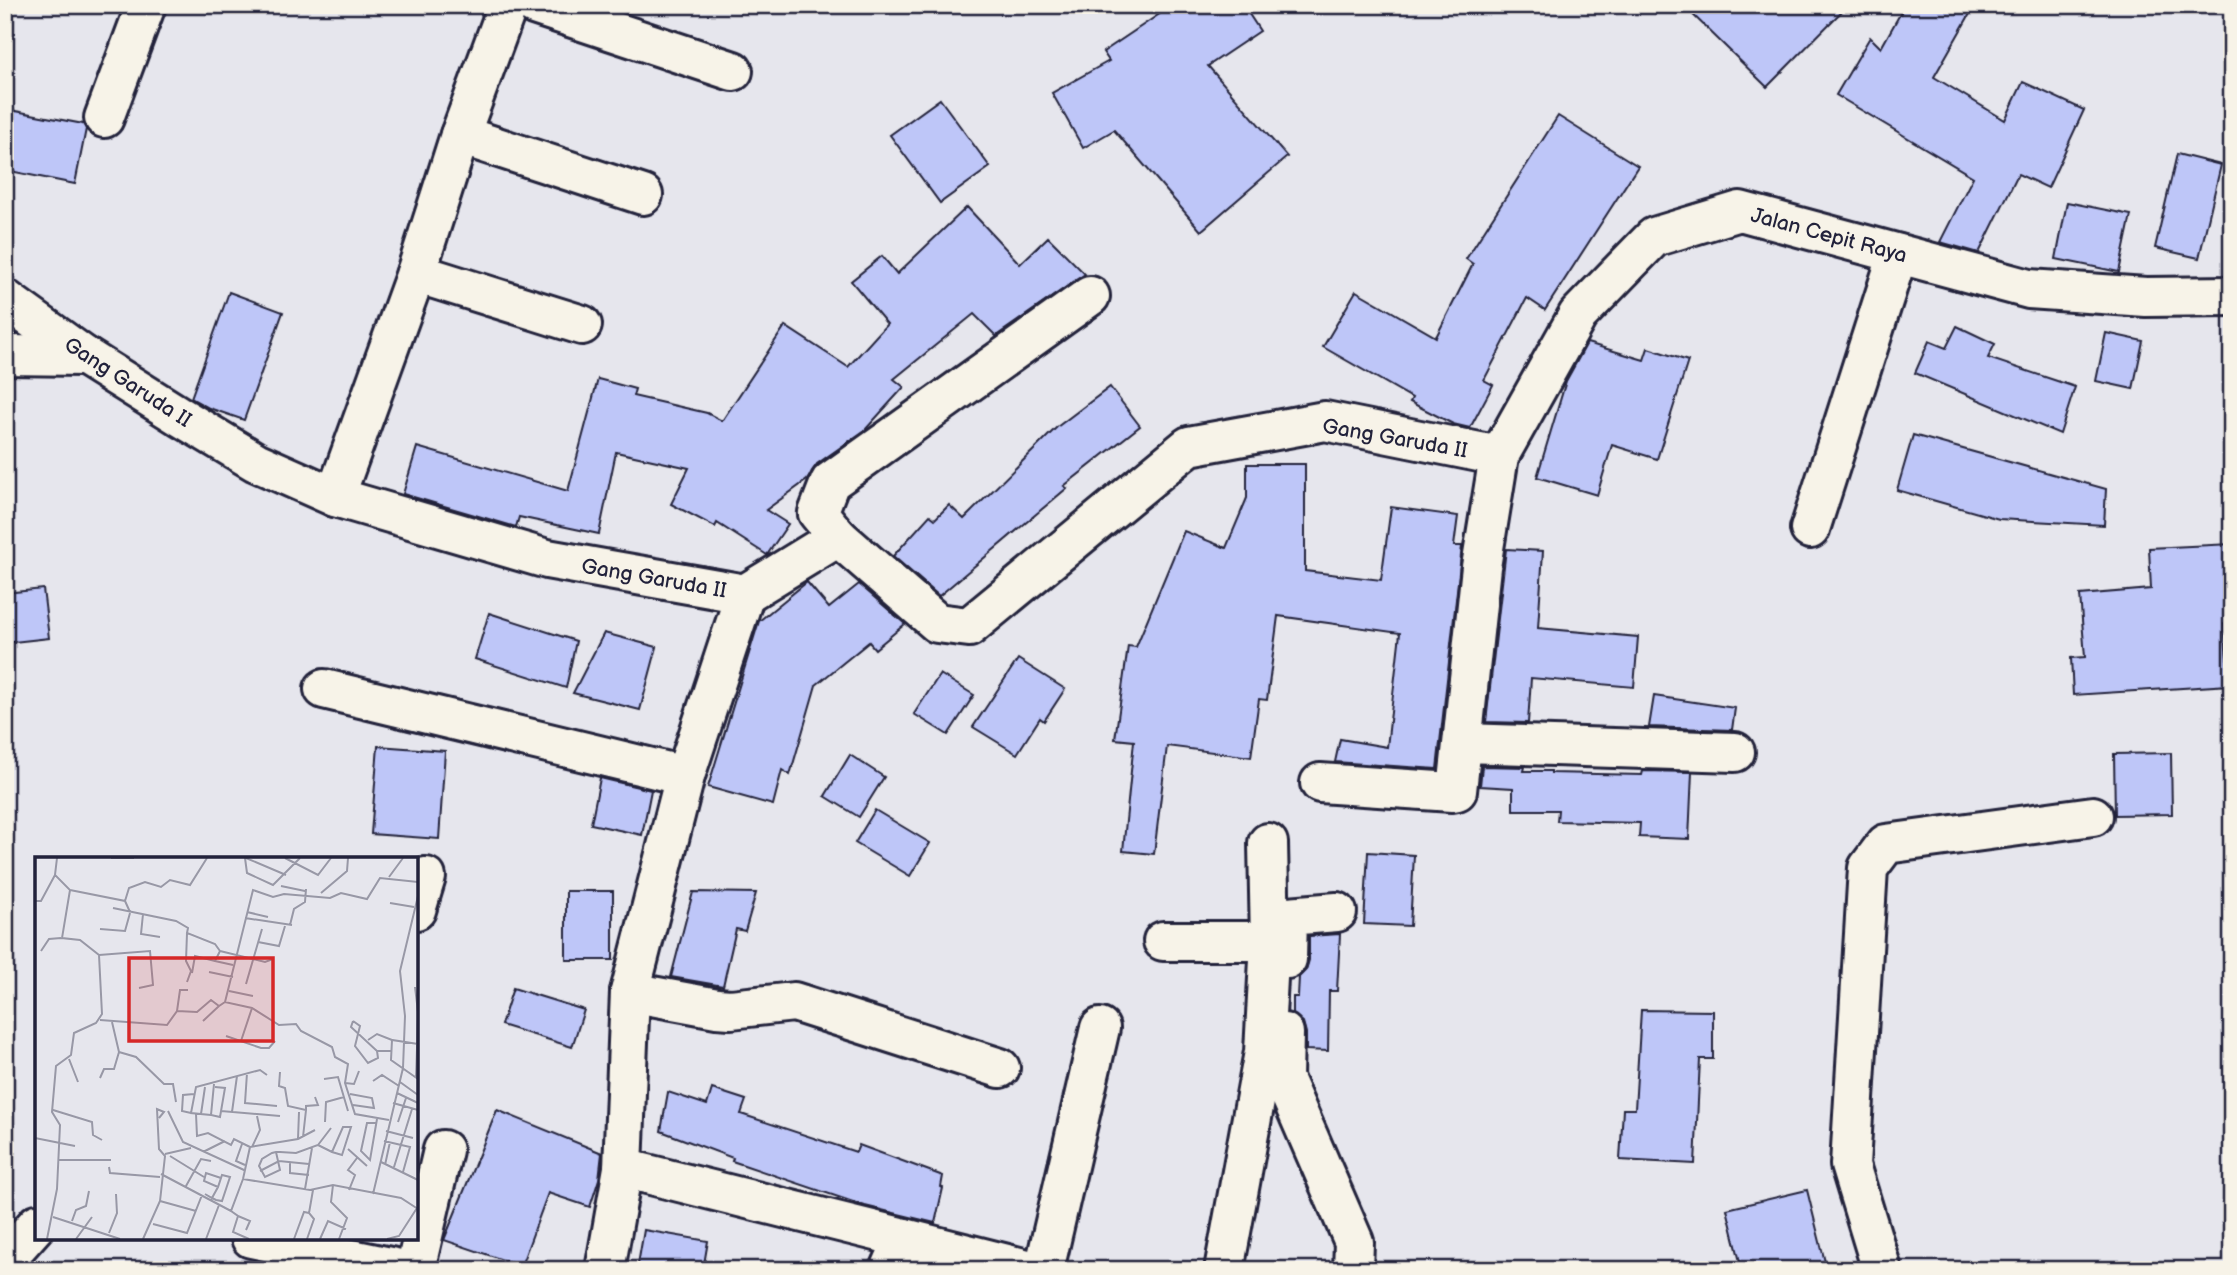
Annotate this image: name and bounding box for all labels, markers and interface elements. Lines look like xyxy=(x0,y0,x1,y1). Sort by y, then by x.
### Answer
street label: Jalan Cepit Raya xyxy=(1748,203,1910,268)
street label: Gang Garuda II xyxy=(59,332,196,433)
street label: Gang Garuda II xyxy=(1320,413,1469,464)
street label: Gang Garuda II xyxy=(579,553,728,604)
inset map xyxy=(35,857,418,1240)

